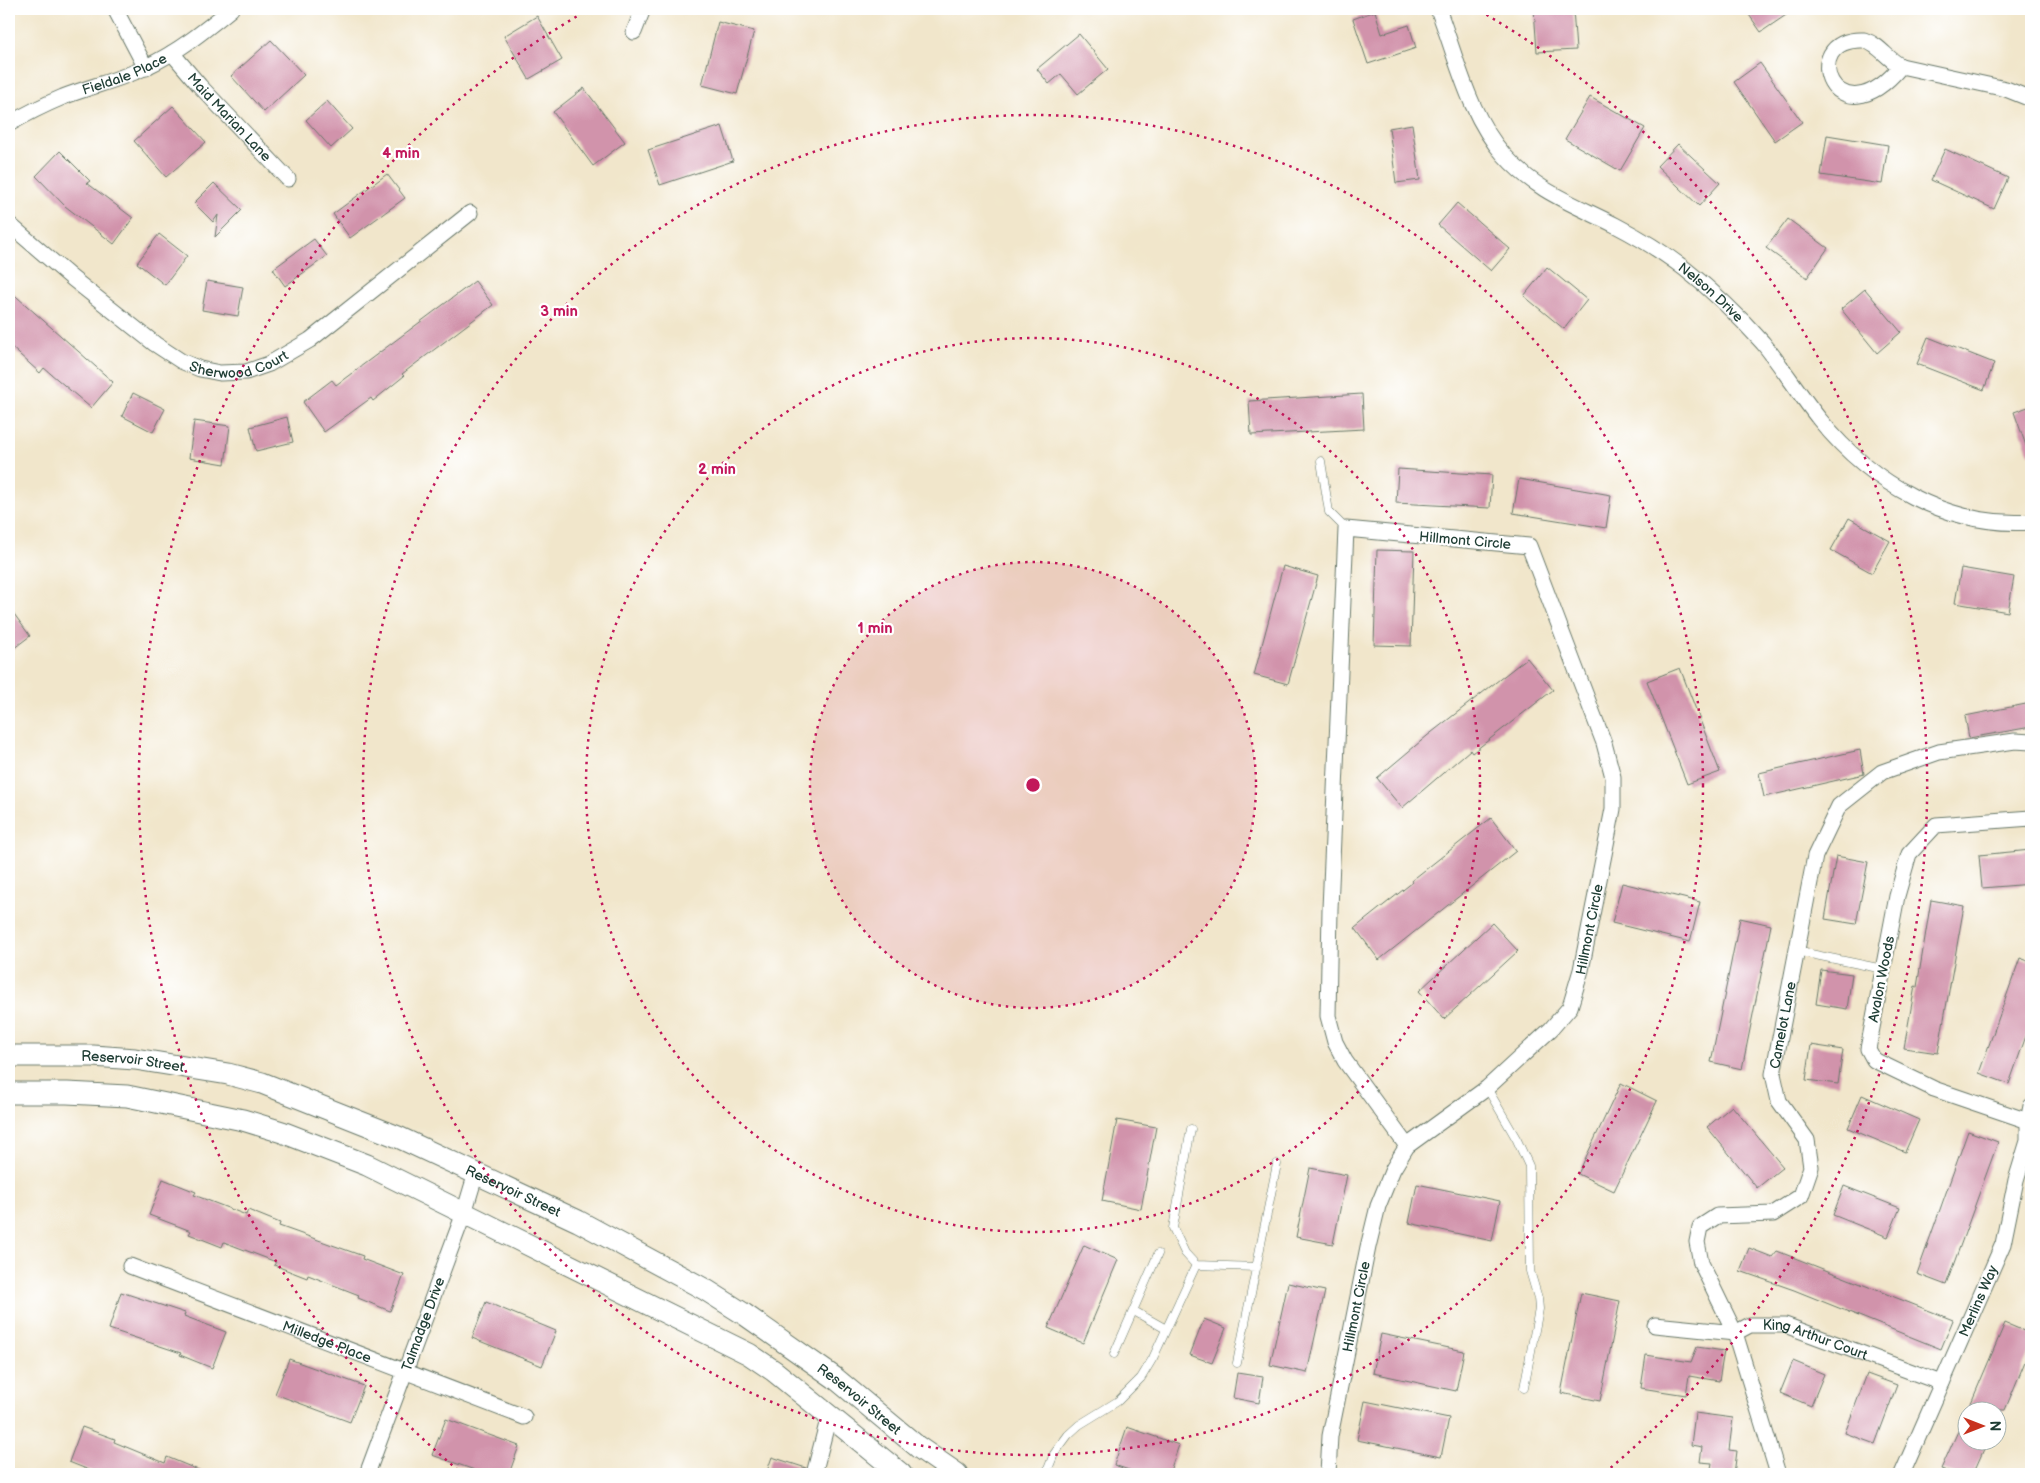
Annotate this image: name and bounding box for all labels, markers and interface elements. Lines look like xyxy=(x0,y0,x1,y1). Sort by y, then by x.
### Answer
street label: Fieldale Place xyxy=(80,50,170,99)
street label: Maid Marian Lane xyxy=(184,70,275,165)
text: 4 min xyxy=(382,144,420,163)
street label: Nelson Drive xyxy=(1675,259,1747,326)
text: 3 min xyxy=(540,302,578,321)
street label: Sherwood Court xyxy=(187,346,292,382)
text: 2 min xyxy=(698,460,736,479)
street label: Hillmont Circle xyxy=(1418,528,1512,553)
text: 1 min xyxy=(857,619,893,638)
centre of rings xyxy=(1024,776,1042,794)
street label: Hillmont Circle xyxy=(1572,882,1607,976)
street label: Avalon Woods xyxy=(1865,934,1898,1024)
street label: Camelot Lane xyxy=(1766,980,1800,1070)
street label: Reservoir Street xyxy=(81,1048,186,1076)
street label: Reservoir Street xyxy=(463,1162,564,1221)
street label: Hillmont Circle xyxy=(1339,1260,1374,1354)
street label: Merlins Way xyxy=(1955,1262,2002,1339)
street label: Talmadge Drive xyxy=(398,1275,448,1373)
street label: Milledge Place xyxy=(280,1317,374,1367)
street label: King Arthur Court xyxy=(1763,1317,1870,1364)
street label: Reservoir Street xyxy=(814,1360,905,1439)
north arrow xyxy=(1958,1400,2008,1450)
text: N xyxy=(1986,1421,2003,1431)

